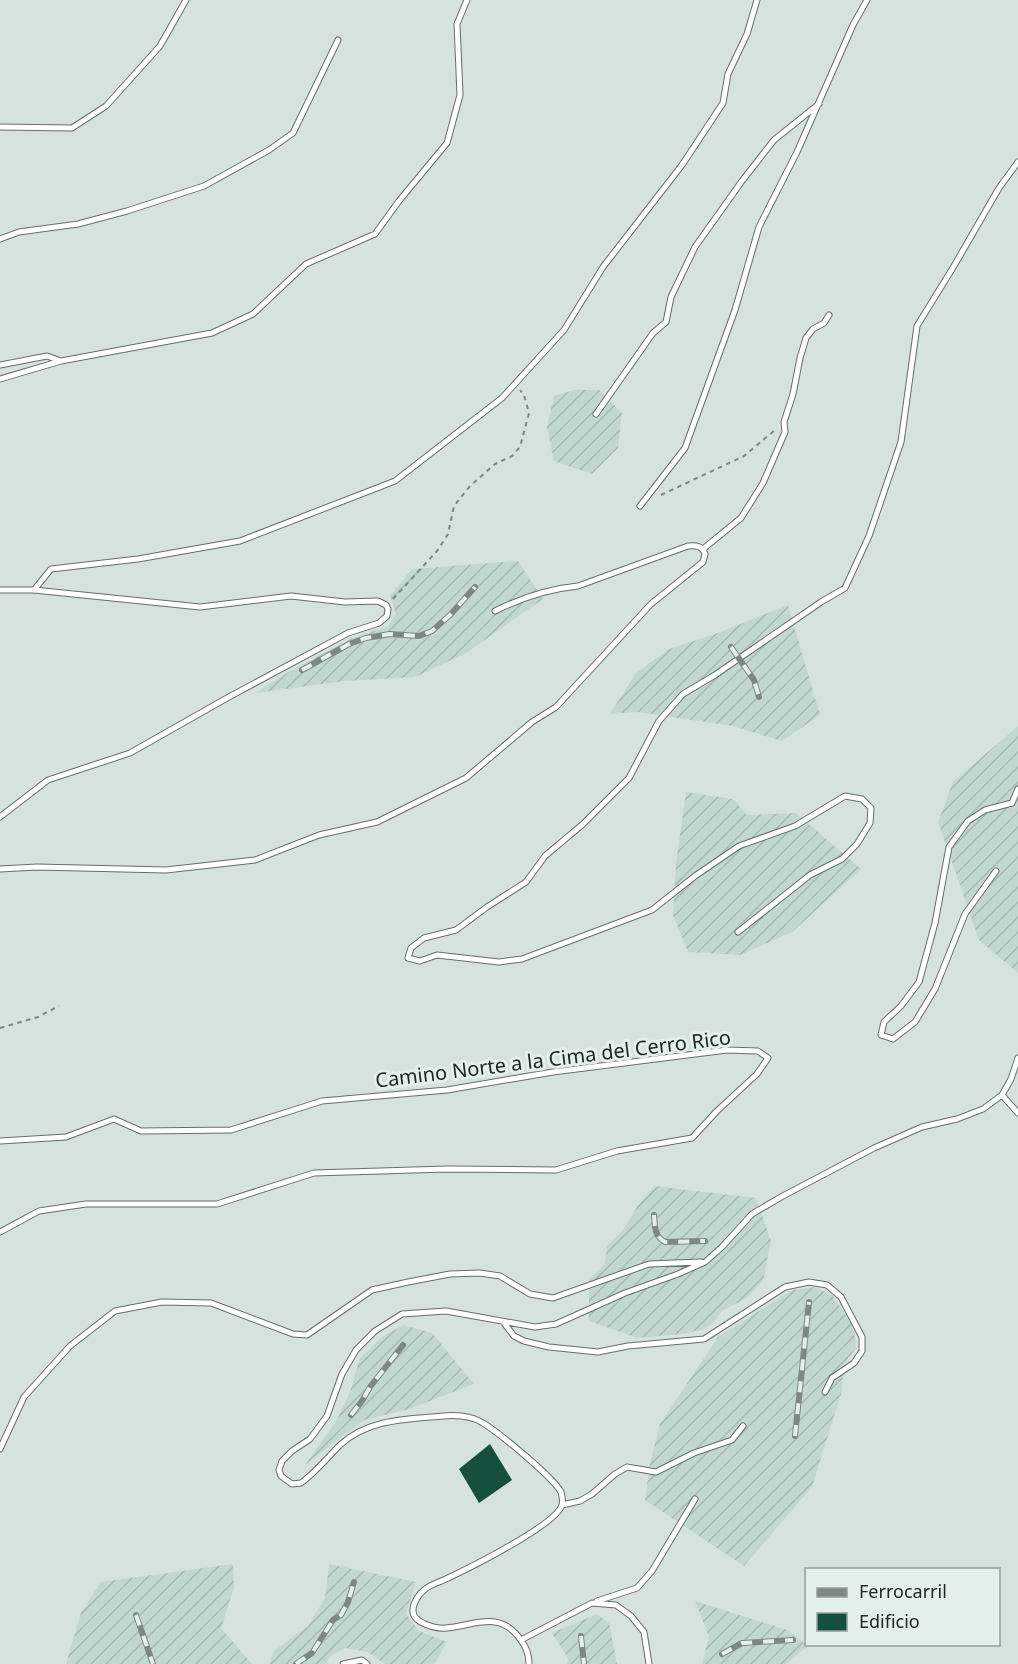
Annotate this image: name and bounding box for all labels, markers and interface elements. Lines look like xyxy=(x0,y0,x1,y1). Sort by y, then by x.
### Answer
street label: Camino Norte a la Cima del Cerro Rico xyxy=(374,1023,732,1094)
legend xyxy=(805,1568,1000,1646)
text: Ferrocarril xyxy=(859,1579,947,1603)
text: Edificio xyxy=(859,1609,920,1633)

